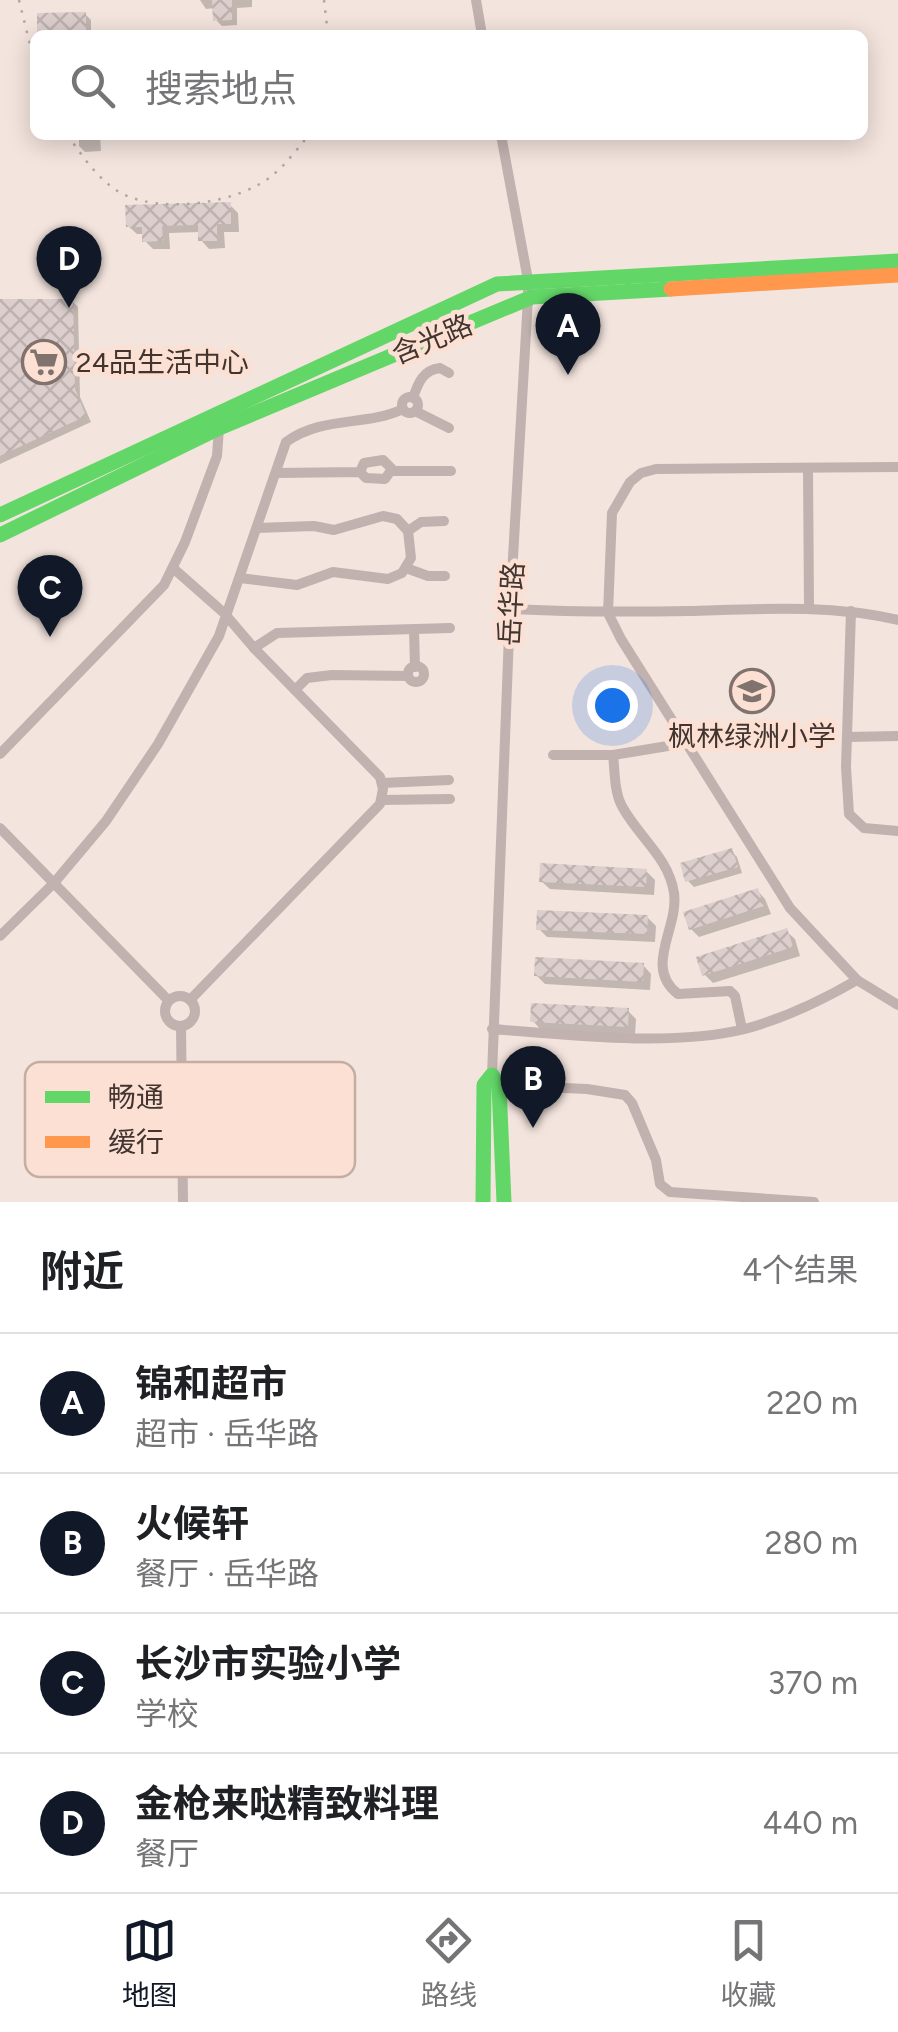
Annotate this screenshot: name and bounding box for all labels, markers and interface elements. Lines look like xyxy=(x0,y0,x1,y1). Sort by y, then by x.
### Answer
search box xyxy=(30,30,868,140)
icon: search xyxy=(65,58,120,113)
text: 搜索地点 xyxy=(145,66,297,112)
pin: D xyxy=(36,226,102,308)
pin: A xyxy=(536,292,600,375)
street label: 含光路 xyxy=(387,307,477,371)
supermarket icon: 24品生活中心 xyxy=(21,339,67,385)
place label: 24品生活中心 xyxy=(76,345,249,379)
pin: C xyxy=(18,554,82,637)
street label: 岳华路 xyxy=(492,561,530,647)
school or university icon: 枫林绿洲小学 xyxy=(729,668,775,714)
your location xyxy=(587,680,638,731)
place label: 枫林绿洲小学 xyxy=(668,719,836,753)
pin: B xyxy=(500,1046,566,1128)
legend xyxy=(25,1062,355,1177)
text: 畅通 xyxy=(108,1080,164,1114)
text: 缓行 xyxy=(108,1125,164,1159)
text: 附近 xyxy=(40,1246,124,1297)
text: 4个结果 xyxy=(742,1251,858,1289)
text: 锦和超市 xyxy=(135,1361,287,1407)
text: A xyxy=(61,1384,84,1422)
text: 220 m xyxy=(767,1384,858,1422)
text: 超市 · 岳华路 xyxy=(135,1415,319,1453)
text: 火候轩 xyxy=(135,1501,249,1547)
text: B xyxy=(63,1524,82,1562)
text: 280 m xyxy=(765,1524,858,1562)
text: 餐厅 · 岳华路 xyxy=(135,1555,319,1593)
text: 长沙市实验小学 xyxy=(135,1641,401,1687)
text: C xyxy=(61,1664,84,1702)
text: 370 m xyxy=(768,1664,858,1702)
text: 学校 xyxy=(135,1695,199,1733)
text: 金枪来哒精致料理 xyxy=(135,1781,439,1827)
text: D xyxy=(61,1804,84,1842)
text: 440 m xyxy=(763,1804,858,1842)
text: 餐厅 xyxy=(135,1835,199,1873)
tab: 地图 xyxy=(122,1913,178,2013)
tab: 路线 xyxy=(421,1913,477,2013)
tab: 收藏 xyxy=(720,1913,776,2013)

